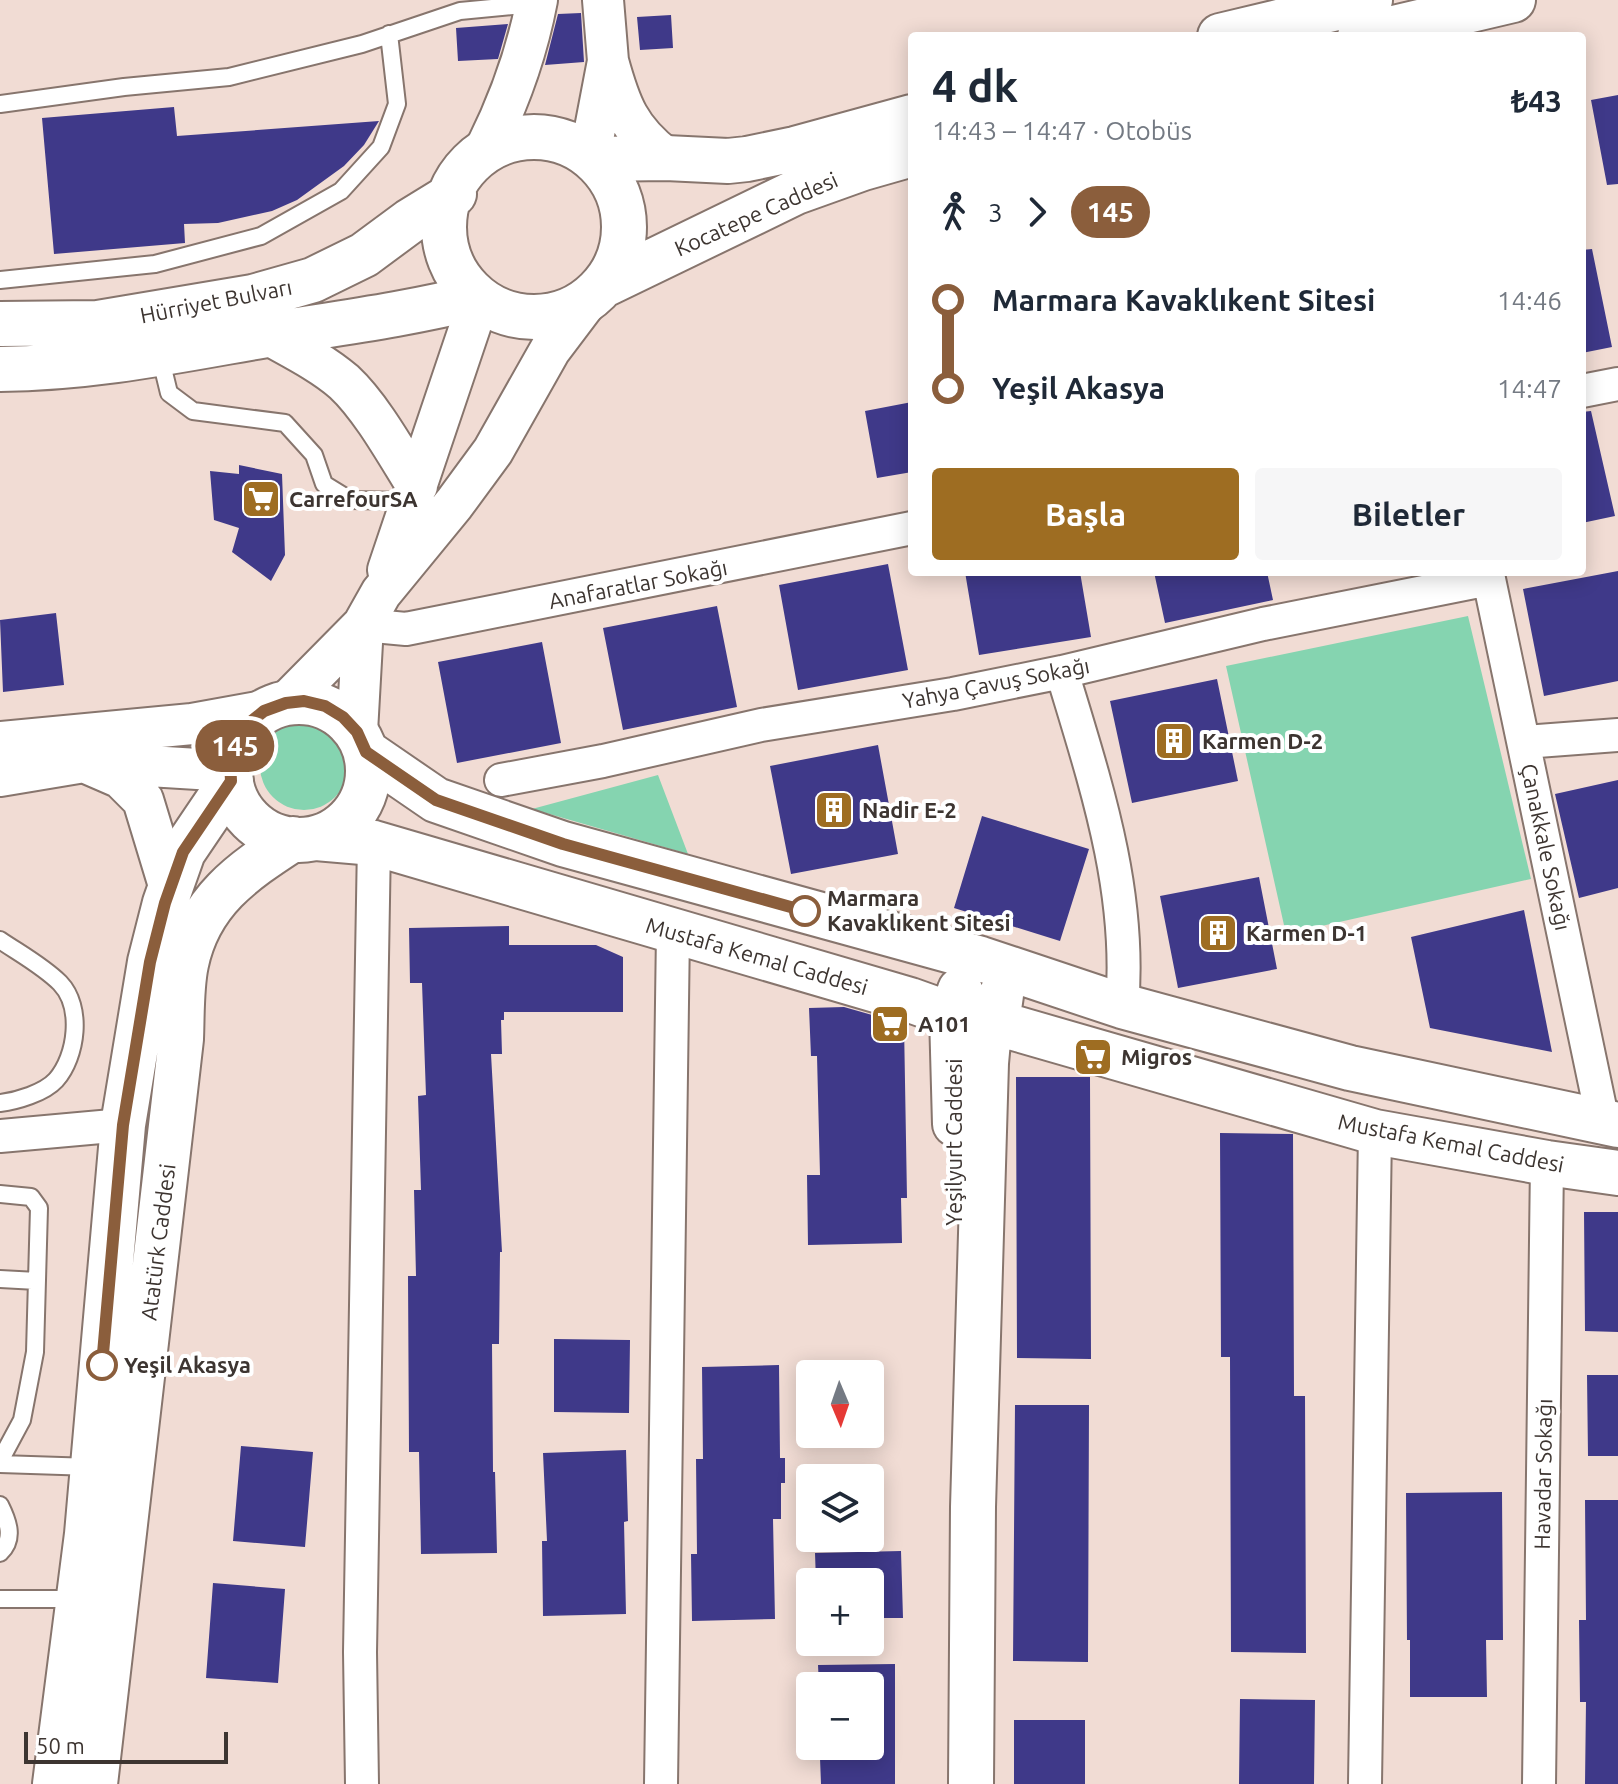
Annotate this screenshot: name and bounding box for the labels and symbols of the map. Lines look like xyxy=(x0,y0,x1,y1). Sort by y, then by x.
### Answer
street label: Kocatepe Caddesi xyxy=(670,166,841,261)
street label: Hürriyet Bulvarı xyxy=(138,274,294,327)
supermarket icon: CarrefourSA xyxy=(240,478,282,520)
place label: CarrefourSA xyxy=(289,486,418,511)
street label: Anafaratlar Sokağı xyxy=(546,554,729,613)
street label: Yahya Çavuş Sokağı xyxy=(900,652,1092,713)
line badge: 145 xyxy=(189,720,281,772)
building icon: Karmen D-2 xyxy=(1153,720,1195,762)
place label: Karmen D-2 xyxy=(1202,728,1323,753)
street label: Çanakkale Sokağı xyxy=(1517,761,1576,933)
building icon: Nadir E-2 xyxy=(813,789,855,831)
place label: Nadir E-2 xyxy=(862,797,957,822)
place label: Marmara Kavaklıkent Sitesi xyxy=(827,885,1011,935)
marker: Marmara Kavaklıkent Sitesi xyxy=(790,896,820,926)
street label: Mustafa Kemal Caddesi xyxy=(643,912,871,999)
building icon: Karmen D-1 xyxy=(1197,912,1239,954)
place label: Karmen D-1 xyxy=(1246,920,1367,945)
supermarket icon: A101 xyxy=(869,1003,911,1045)
place label: A101 xyxy=(918,1011,971,1036)
supermarket icon: Migros xyxy=(1072,1036,1114,1078)
place label: Migros xyxy=(1121,1044,1192,1069)
street label: Yeşilyurt Caddesi xyxy=(941,1058,966,1226)
street label: Mustafa Kemal Caddesi xyxy=(1336,1108,1566,1177)
street label: Atatürk Caddesi xyxy=(135,1162,180,1322)
marker: Yeşil Akasya xyxy=(87,1350,117,1380)
place label: Yeşil Akasya xyxy=(124,1352,251,1378)
north arrow xyxy=(796,1360,884,1448)
street label: Havadar Sokağı xyxy=(1529,1398,1556,1550)
scale bar xyxy=(24,1728,228,1764)

